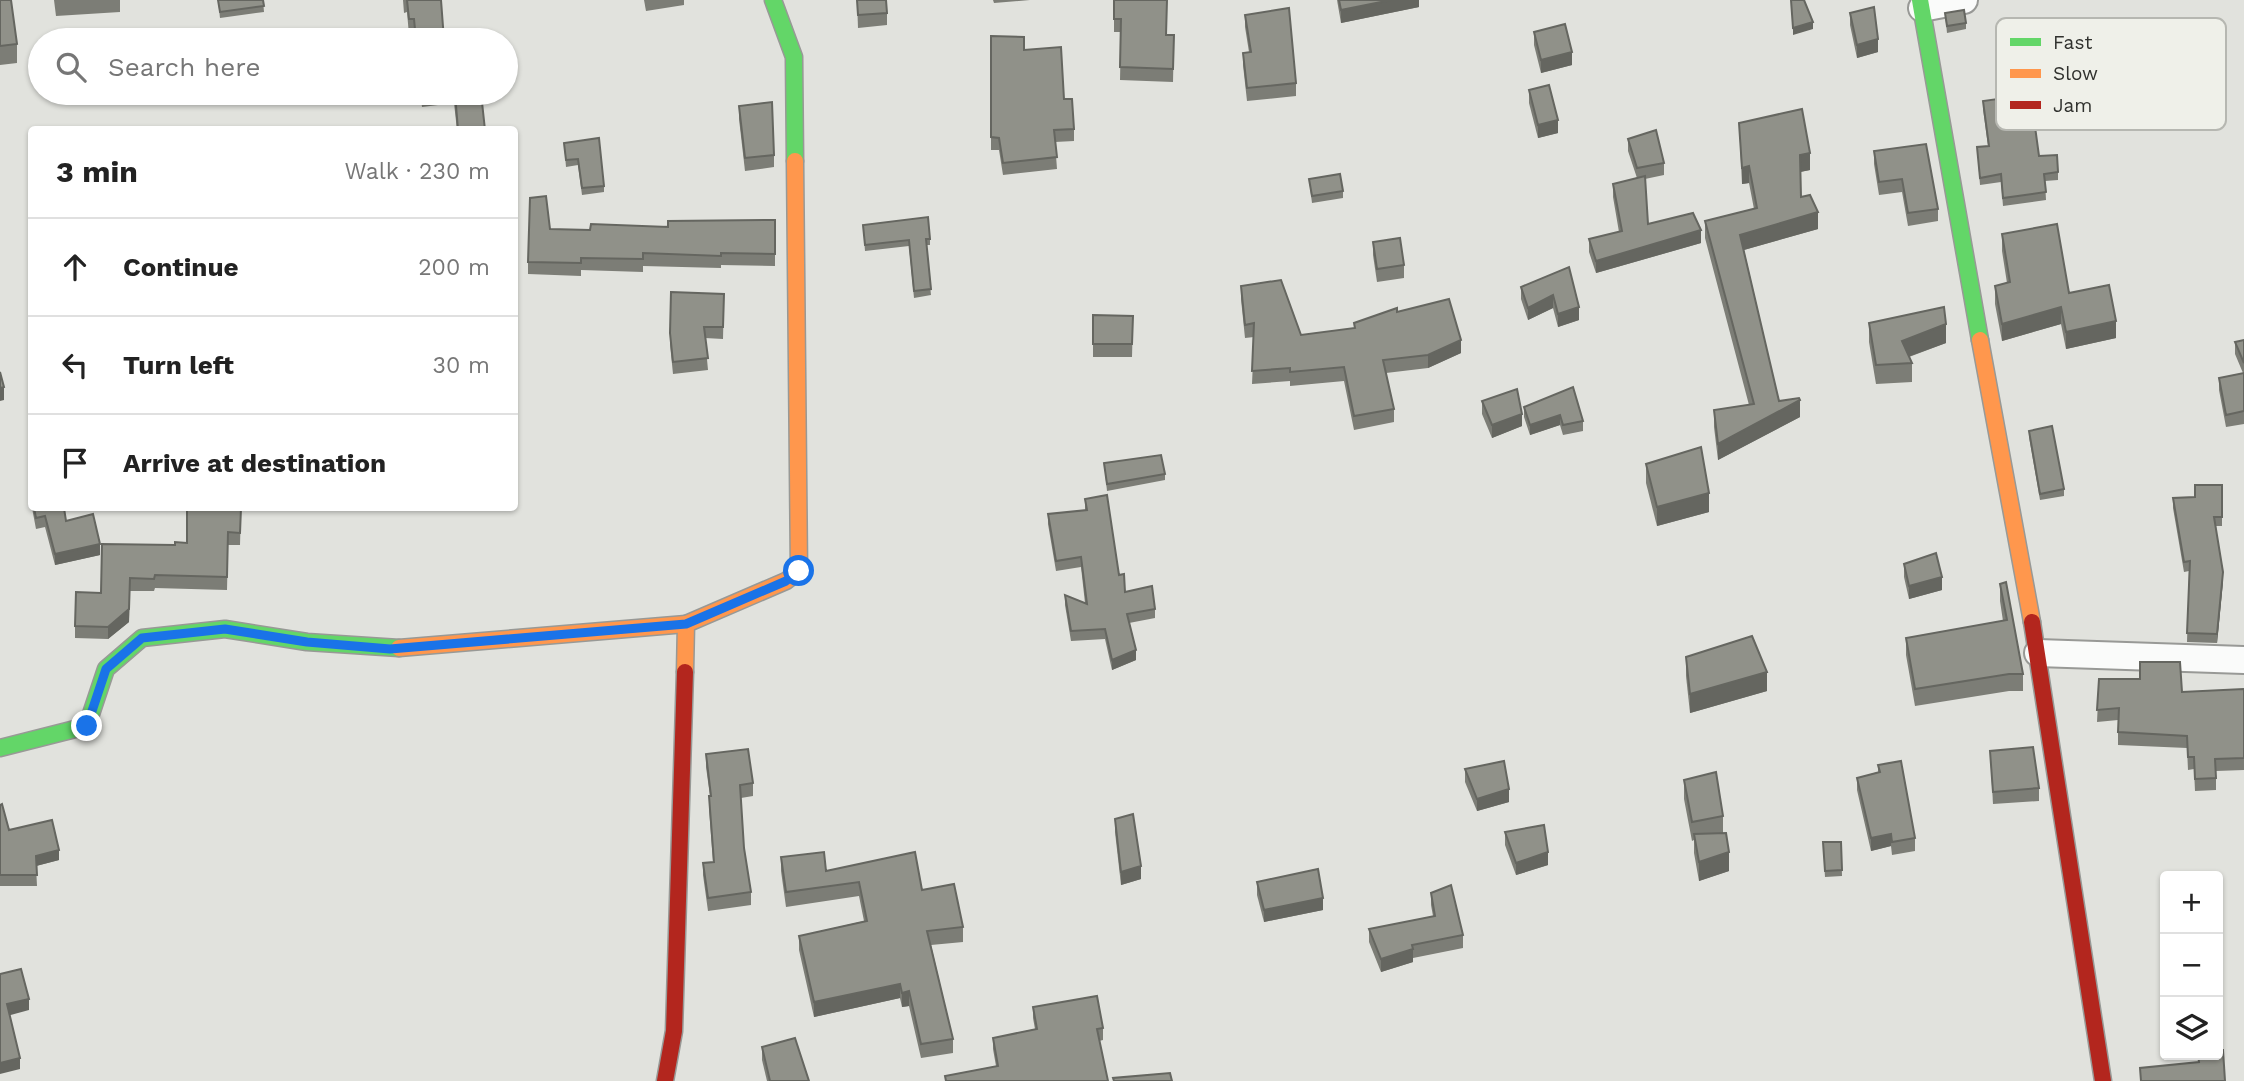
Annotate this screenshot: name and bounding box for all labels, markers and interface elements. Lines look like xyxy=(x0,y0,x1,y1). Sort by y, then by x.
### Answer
legend xyxy=(1996,18,2226,130)
search box xyxy=(28,28,518,105)
text: Fast xyxy=(2053,31,2092,54)
icon: search xyxy=(52,48,90,86)
text: Search here xyxy=(108,52,260,82)
text: Slow xyxy=(2053,62,2098,85)
text: Jam xyxy=(2053,94,2092,117)
text: 3 min xyxy=(56,154,138,189)
text: Walk · 230 m xyxy=(344,158,490,185)
icon: ahead xyxy=(56,248,94,286)
text: Continue xyxy=(123,252,239,282)
text: 200 m xyxy=(418,254,490,281)
icon: left xyxy=(56,346,94,384)
text: Turn left xyxy=(123,350,234,380)
text: 30 m xyxy=(433,352,490,379)
icon: arrive xyxy=(56,444,94,482)
text: Arrive at destination xyxy=(123,448,386,478)
route start xyxy=(783,555,814,586)
route end xyxy=(71,710,102,741)
map controls xyxy=(2160,871,2223,1060)
button: + xyxy=(2160,871,2223,934)
button: − xyxy=(2160,934,2223,997)
button: layers xyxy=(2160,997,2223,1060)

